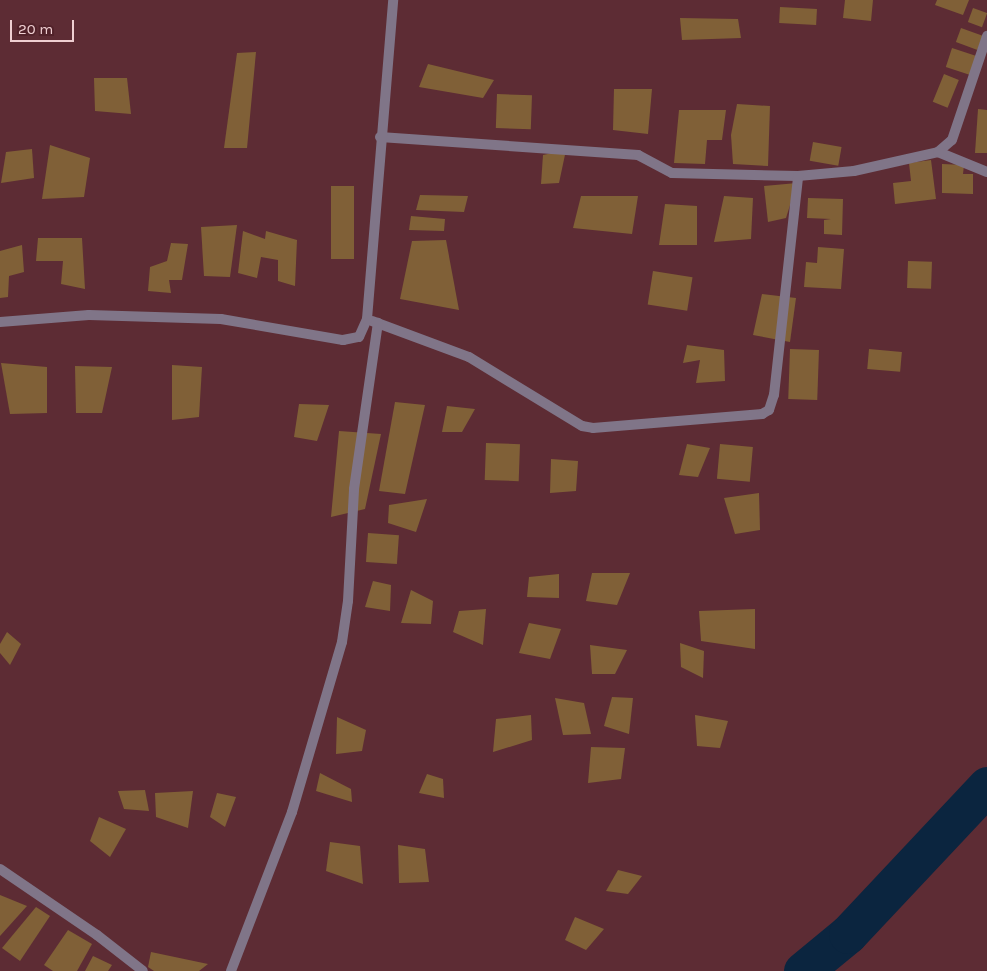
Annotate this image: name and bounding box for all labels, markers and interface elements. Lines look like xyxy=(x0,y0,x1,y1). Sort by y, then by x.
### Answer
scale bar xyxy=(12,10,76,42)
text: 20 m xyxy=(18,20,53,38)

